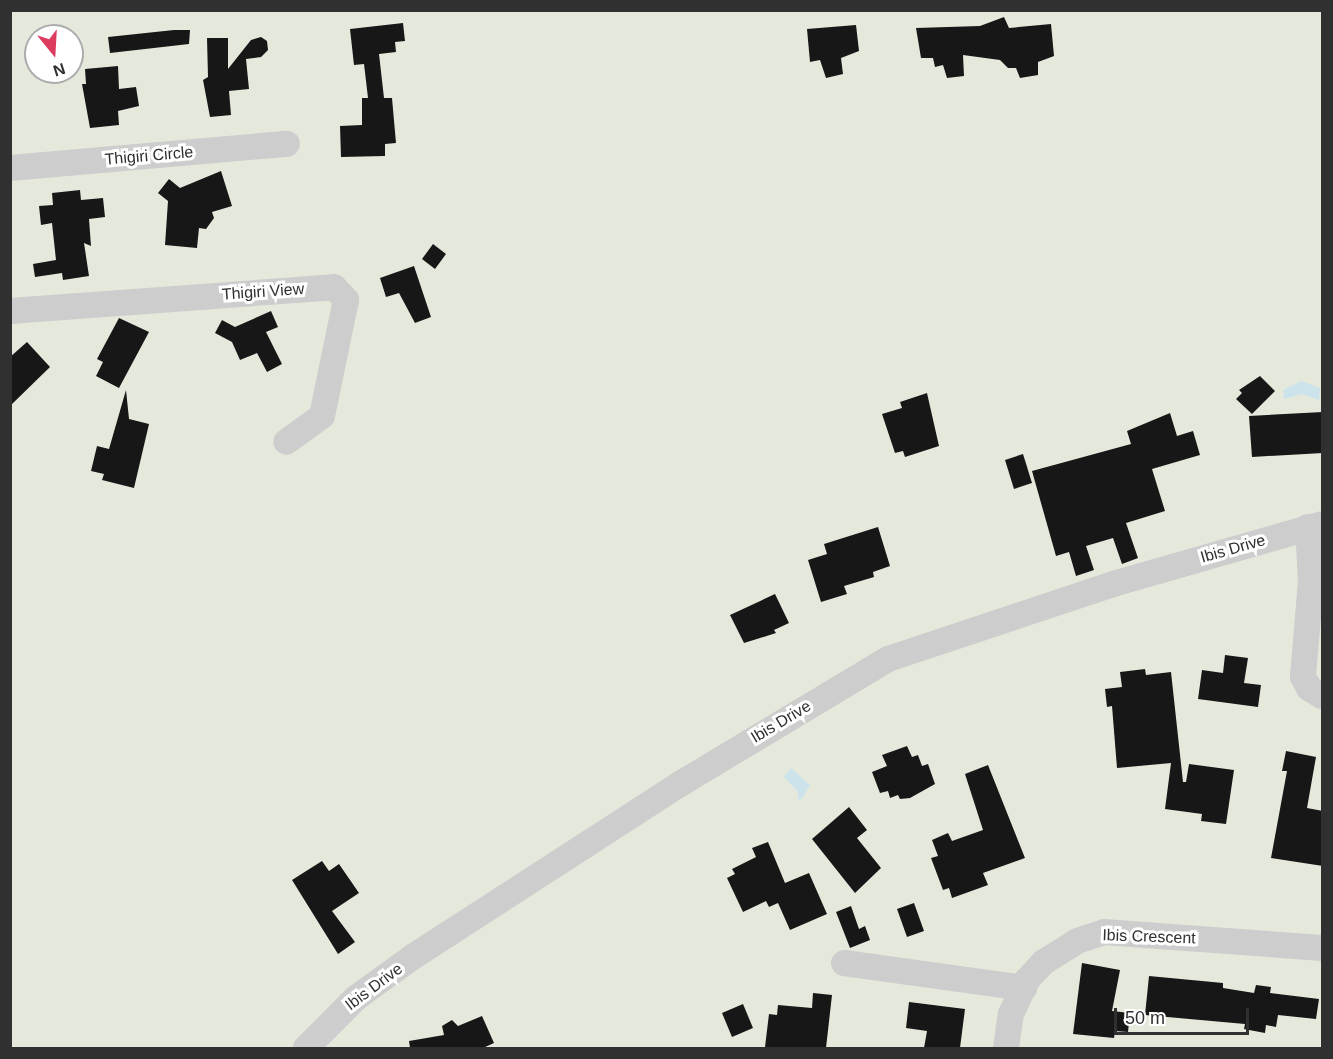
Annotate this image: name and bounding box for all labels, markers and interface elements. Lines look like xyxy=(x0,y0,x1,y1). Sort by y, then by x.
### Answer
north arrow xyxy=(24,24,84,84)
text: N xyxy=(51,60,67,80)
street label: Thigiri Circle xyxy=(104,143,194,169)
street label: Thigiri View xyxy=(221,280,305,304)
street label: Ibis Drive xyxy=(1198,531,1268,567)
street label: Ibis Drive xyxy=(747,697,815,747)
street label: Ibis Crescent xyxy=(1102,926,1196,948)
street label: Ibis Drive xyxy=(342,959,406,1015)
scale bar xyxy=(1117,996,1252,1034)
text: 50 m xyxy=(1125,1008,1165,1028)

